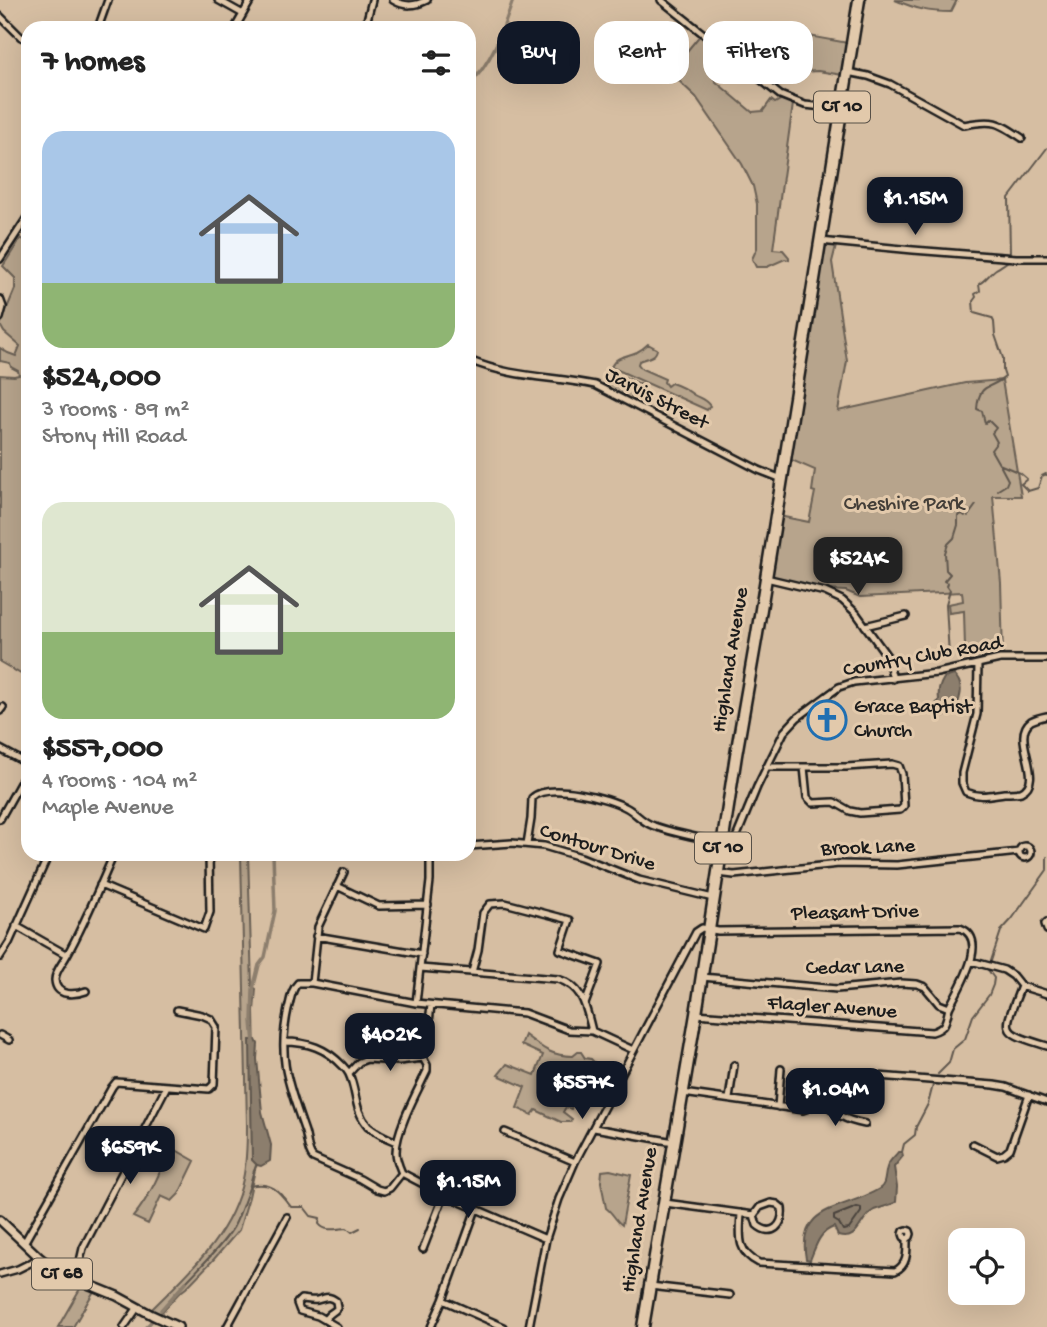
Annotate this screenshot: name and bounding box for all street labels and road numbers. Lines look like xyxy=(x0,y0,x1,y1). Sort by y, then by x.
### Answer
road number: CT 10 xyxy=(814,92,870,122)
street label: Jarvis Street xyxy=(600,363,714,438)
street label: Highland Avenue xyxy=(708,585,756,734)
street label: Country Club Road xyxy=(841,631,1006,684)
street label: Contour Drive xyxy=(536,820,659,879)
road number: CT 10 xyxy=(695,832,751,863)
street label: Brook Lane xyxy=(819,835,917,863)
street label: Pleasant Drive xyxy=(790,900,920,928)
street label: Cedar Lane xyxy=(805,956,906,982)
street label: Flagler Avenue xyxy=(765,992,899,1026)
street label: Highland Avenue xyxy=(617,1145,665,1294)
road number: CT 68 xyxy=(32,1258,92,1290)

